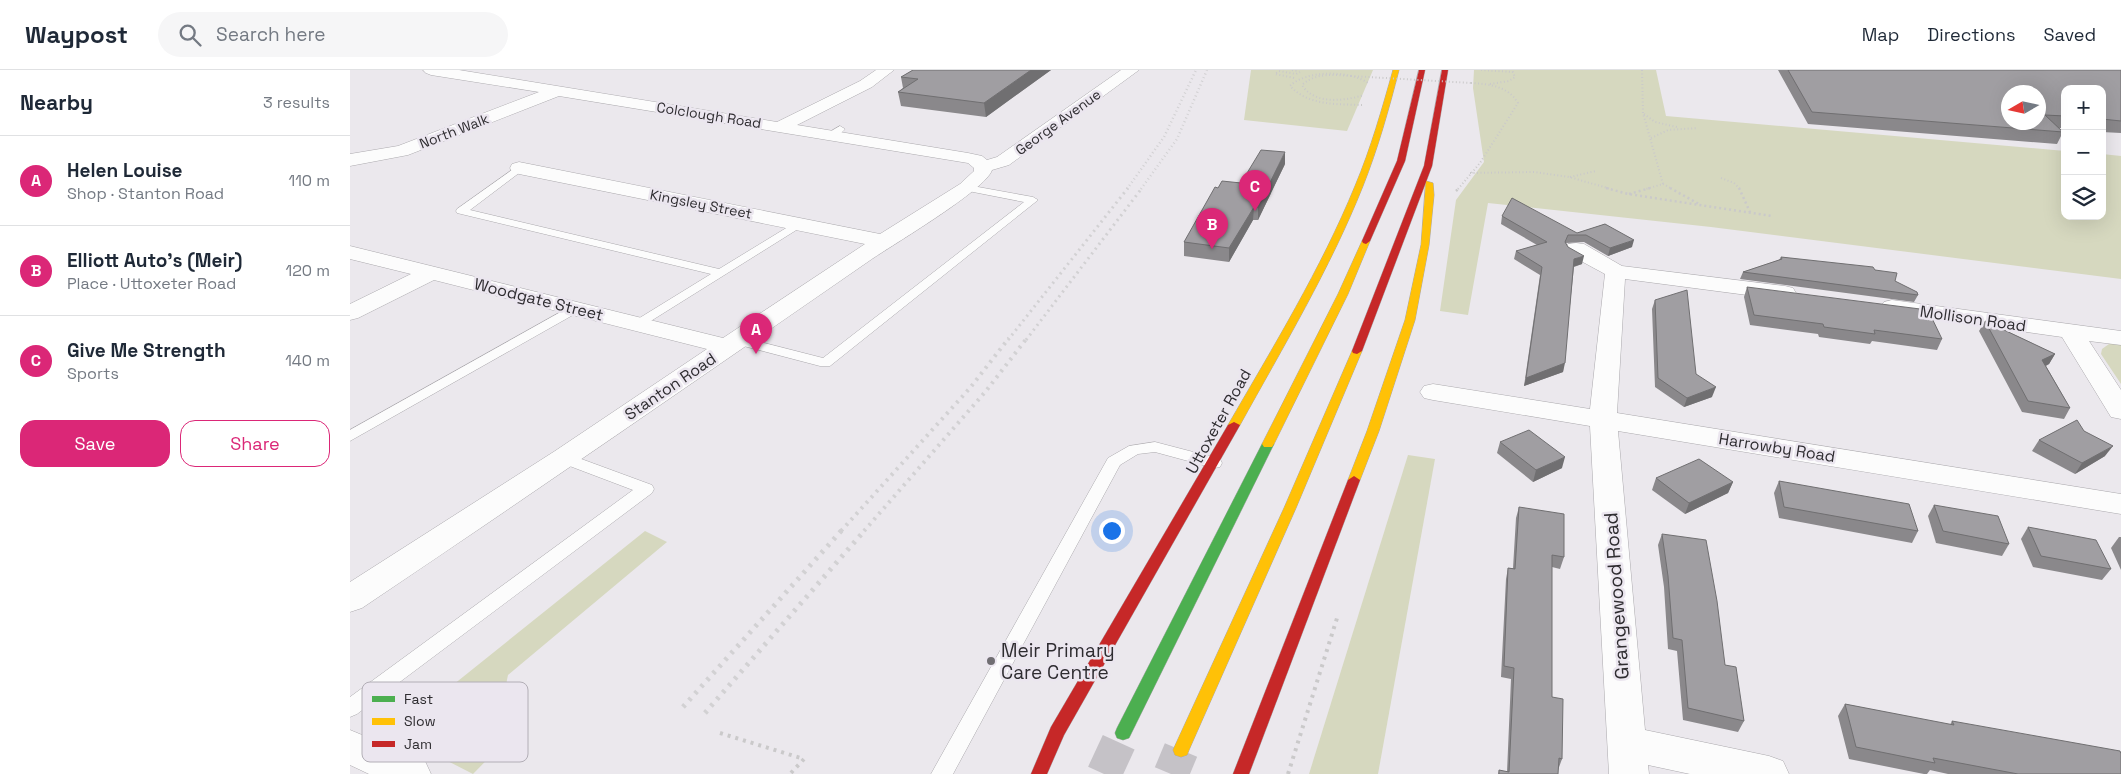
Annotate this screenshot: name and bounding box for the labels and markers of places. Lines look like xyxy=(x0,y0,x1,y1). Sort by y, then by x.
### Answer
pin: C xyxy=(1239,170,1271,211)
pin: B xyxy=(1196,208,1228,249)
pin: A xyxy=(740,313,772,354)
place label: Meir Primary Care Centre xyxy=(1001,638,1115,685)
marker: Meir Primary Care Centre xyxy=(985,655,997,667)

